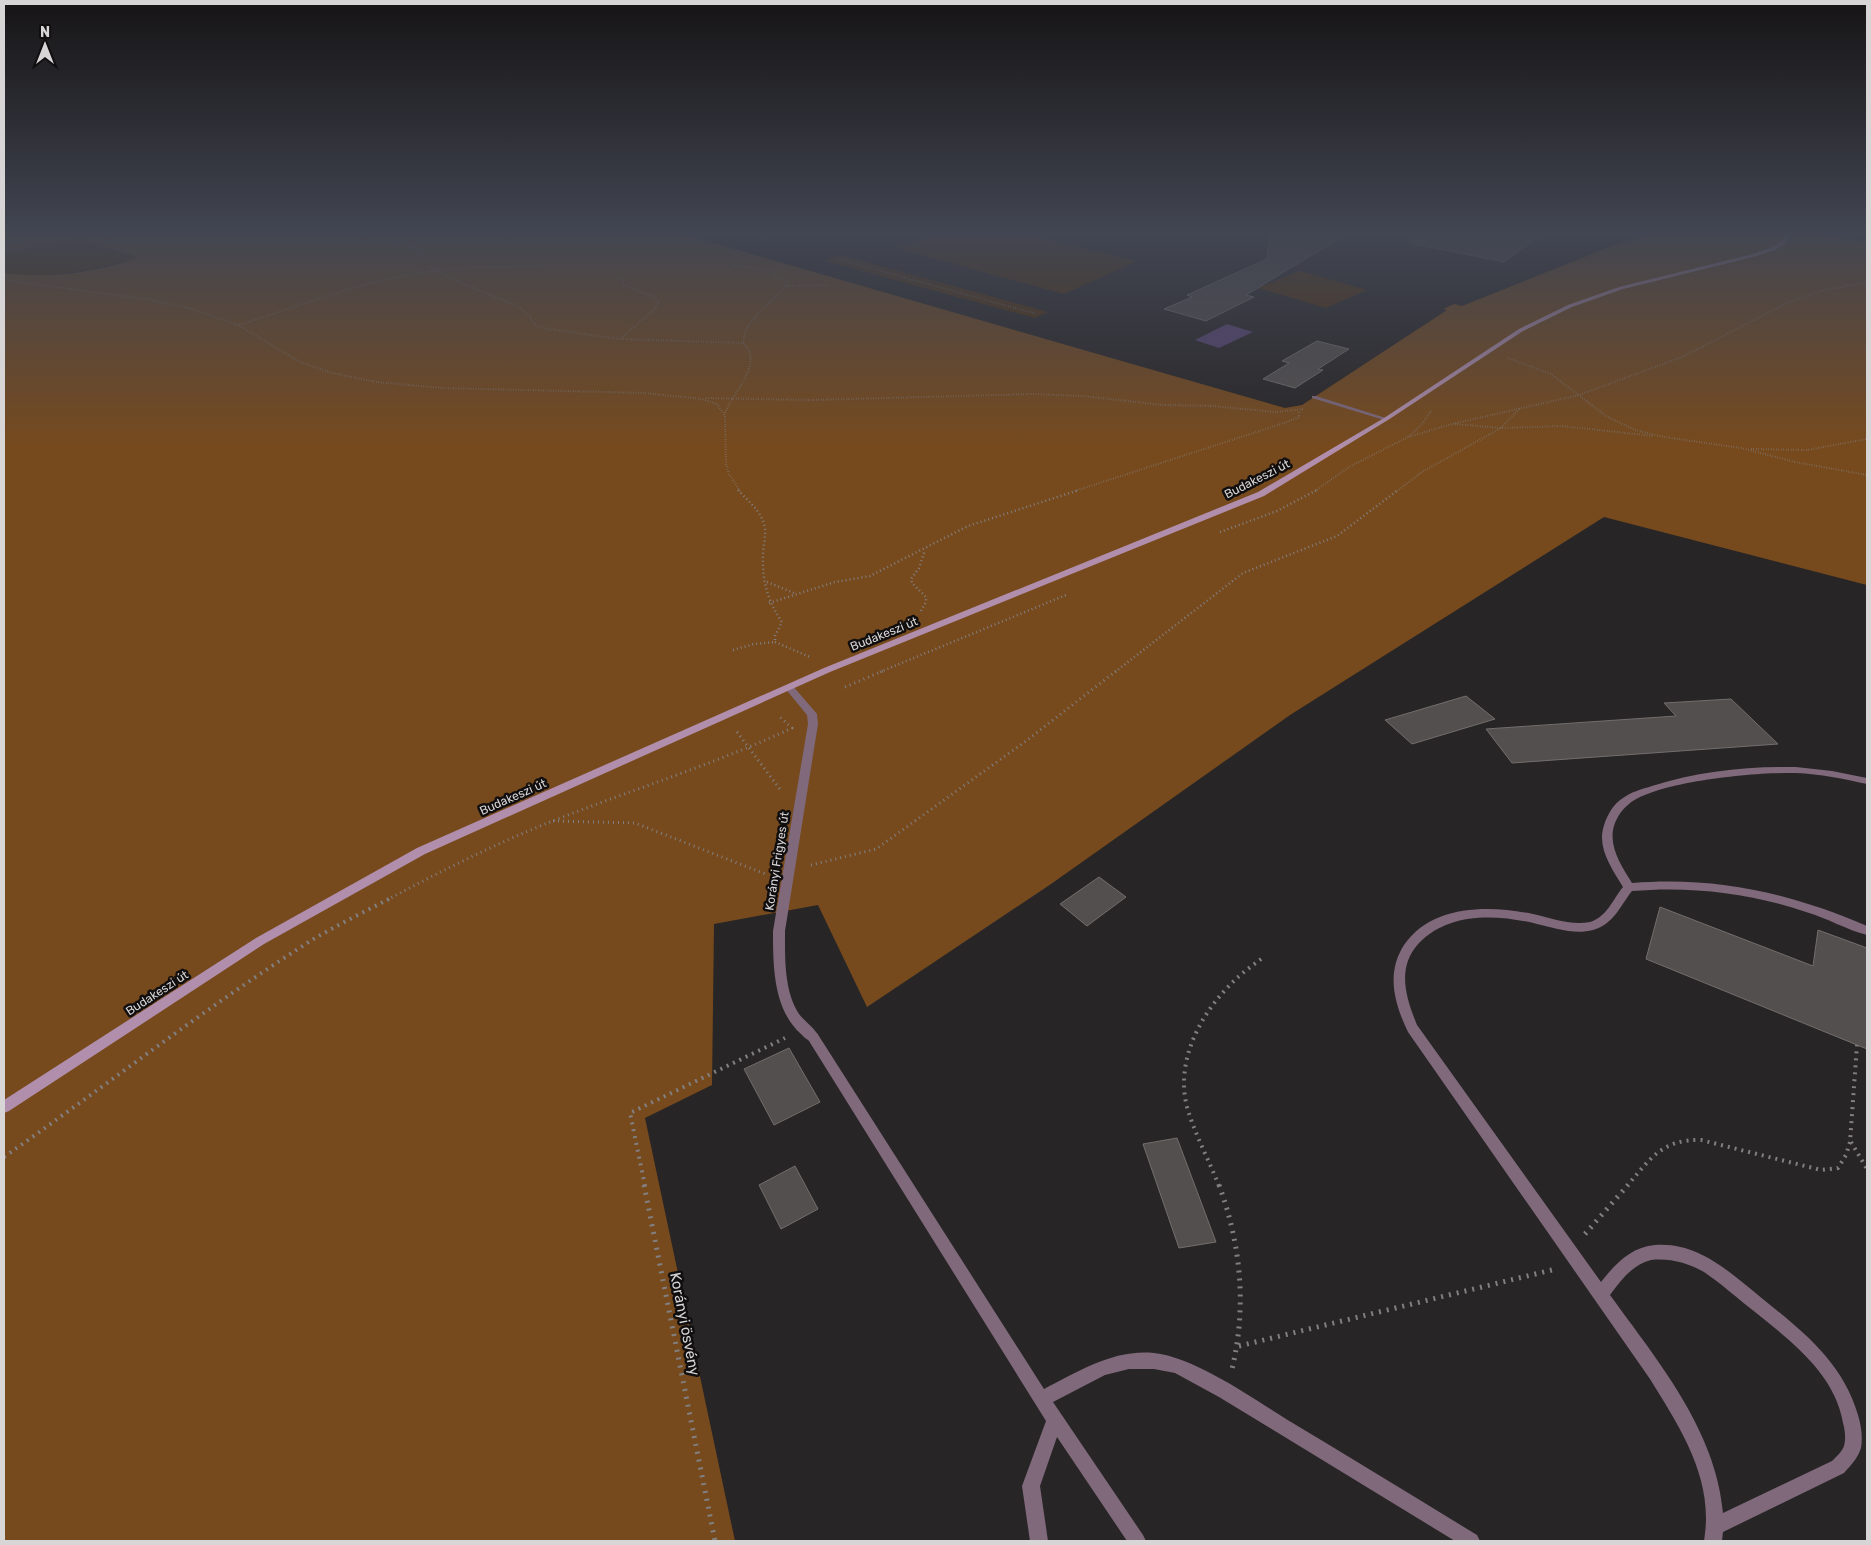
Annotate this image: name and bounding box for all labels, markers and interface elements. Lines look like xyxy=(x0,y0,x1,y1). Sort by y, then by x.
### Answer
north arrow xyxy=(20,20,70,70)
text: N xyxy=(40,24,50,41)
street label: Budakeszi út xyxy=(1222,456,1292,501)
street label: Budakeszi út xyxy=(848,614,920,654)
street label: Budakeszi út xyxy=(477,776,549,818)
street label: Korányi Frigyes út xyxy=(762,810,792,911)
street label: Budakeszi út xyxy=(123,967,191,1018)
street label: Korányi ösvény xyxy=(666,1271,704,1377)

